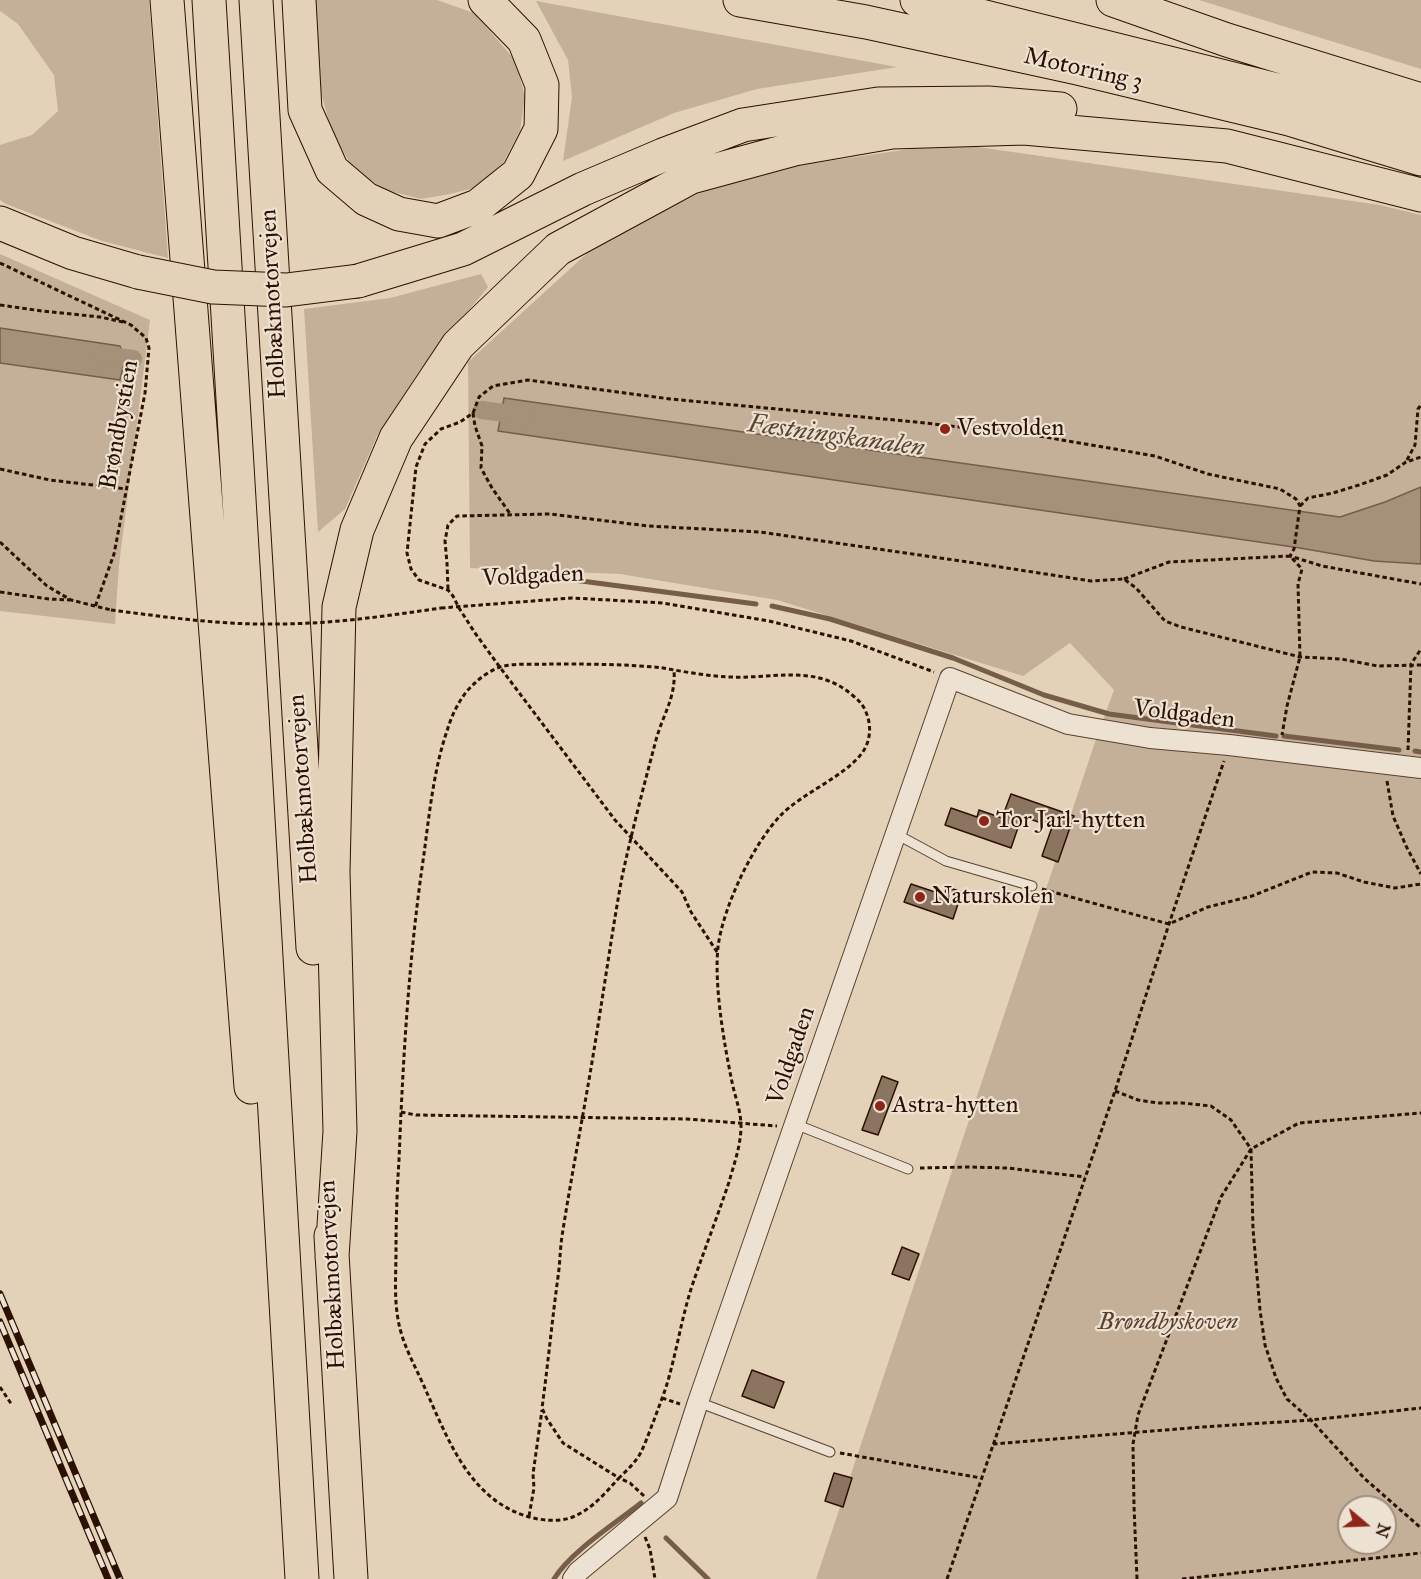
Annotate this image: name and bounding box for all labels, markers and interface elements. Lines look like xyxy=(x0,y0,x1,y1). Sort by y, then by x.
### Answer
street label: Motorring 3 xyxy=(1021,42,1145,98)
street label: Holbækmotorvejen xyxy=(255,208,293,400)
street label: Brøndbystien xyxy=(94,358,146,492)
water label: Fæstningskanalen xyxy=(746,409,926,465)
place label: Vestvolden xyxy=(957,415,1064,443)
marker: Vestvolden xyxy=(938,422,952,436)
street label: Voldgaden xyxy=(481,560,585,594)
street label: Holbækmotorvejen xyxy=(283,693,325,885)
street label: Voldgaden xyxy=(1132,694,1236,736)
place label: Tor Jarl-hytten xyxy=(996,807,1145,835)
marker: Tor Jarl-hytten xyxy=(977,814,991,828)
place label: Naturskolen xyxy=(932,883,1053,911)
marker: Naturskolen xyxy=(913,890,927,904)
street label: Voldgaden xyxy=(762,1003,822,1109)
place label: Astra-hytten xyxy=(892,1092,1019,1120)
marker: Astra-hytten xyxy=(873,1099,887,1113)
street label: Holbækmotorvejen xyxy=(314,1179,352,1371)
park label: Brøndbyskoven xyxy=(1098,1309,1238,1337)
north arrow xyxy=(1337,1495,1397,1555)
text: N xyxy=(1371,1521,1394,1540)

